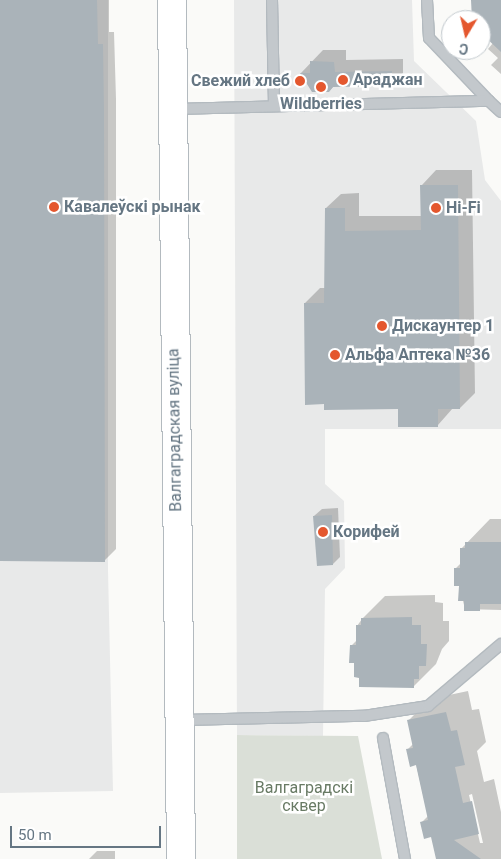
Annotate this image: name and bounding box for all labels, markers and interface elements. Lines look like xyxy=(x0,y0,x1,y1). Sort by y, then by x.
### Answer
north arrow xyxy=(441,10,491,60)
text: С xyxy=(458,40,470,57)
place label: Араджан xyxy=(353,70,422,90)
place label: Свежий хлеб xyxy=(191,71,290,91)
marker: Араджан xyxy=(337,74,349,86)
marker: Свежий хлеб xyxy=(294,75,306,87)
marker: Wildberries xyxy=(315,81,327,93)
place label: Wildberries xyxy=(280,94,362,114)
place label: Кавалеўскі рынак xyxy=(64,197,200,217)
place label: Hi-Fi xyxy=(446,198,481,218)
marker: Кавалеўскі рынак xyxy=(48,201,60,213)
marker: Hi-Fi xyxy=(430,202,442,214)
place label: Дискаунтер 1 xyxy=(392,316,494,336)
marker: Дискаунтер 1 xyxy=(376,320,388,332)
place label: Альфа Аптека №36 xyxy=(345,345,490,365)
street label: Валгаградская вуліца xyxy=(164,348,186,512)
marker: Альфа Аптека №36 xyxy=(329,349,341,361)
place label: Корифей xyxy=(333,522,400,542)
marker: Корифей xyxy=(317,526,329,538)
park label: Валгаградскі сквер xyxy=(255,778,353,816)
scale bar xyxy=(12,816,164,848)
text: 50 m xyxy=(18,826,52,844)

